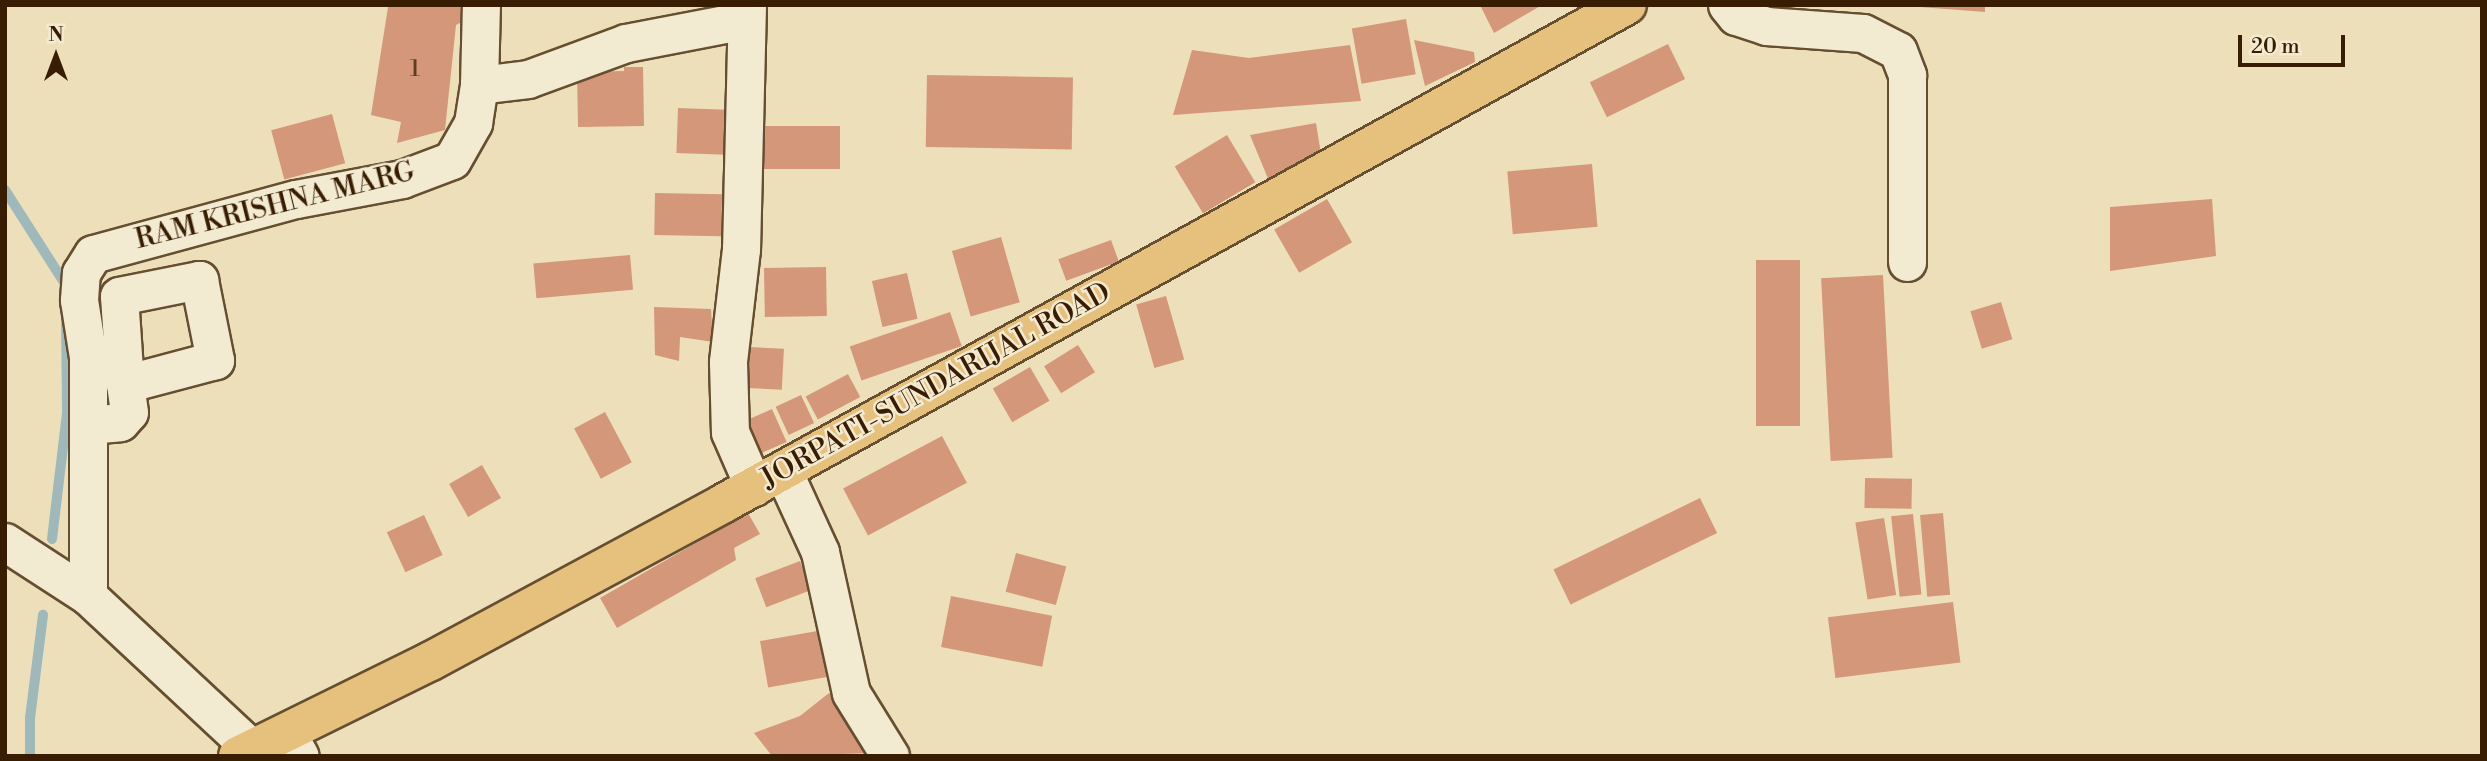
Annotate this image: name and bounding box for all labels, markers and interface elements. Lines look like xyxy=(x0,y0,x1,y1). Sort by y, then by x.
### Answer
north arrow xyxy=(21,21,91,91)
scale bar xyxy=(2242,21,2349,65)
text: N xyxy=(48,23,64,47)
text: 20 m xyxy=(2251,34,2300,60)
house number: 1 xyxy=(410,56,420,84)
street label: RAM KRISHNA MARG xyxy=(132,155,418,257)
street label: JORPATI-SUNDARIJAL ROAD xyxy=(755,276,1117,496)

